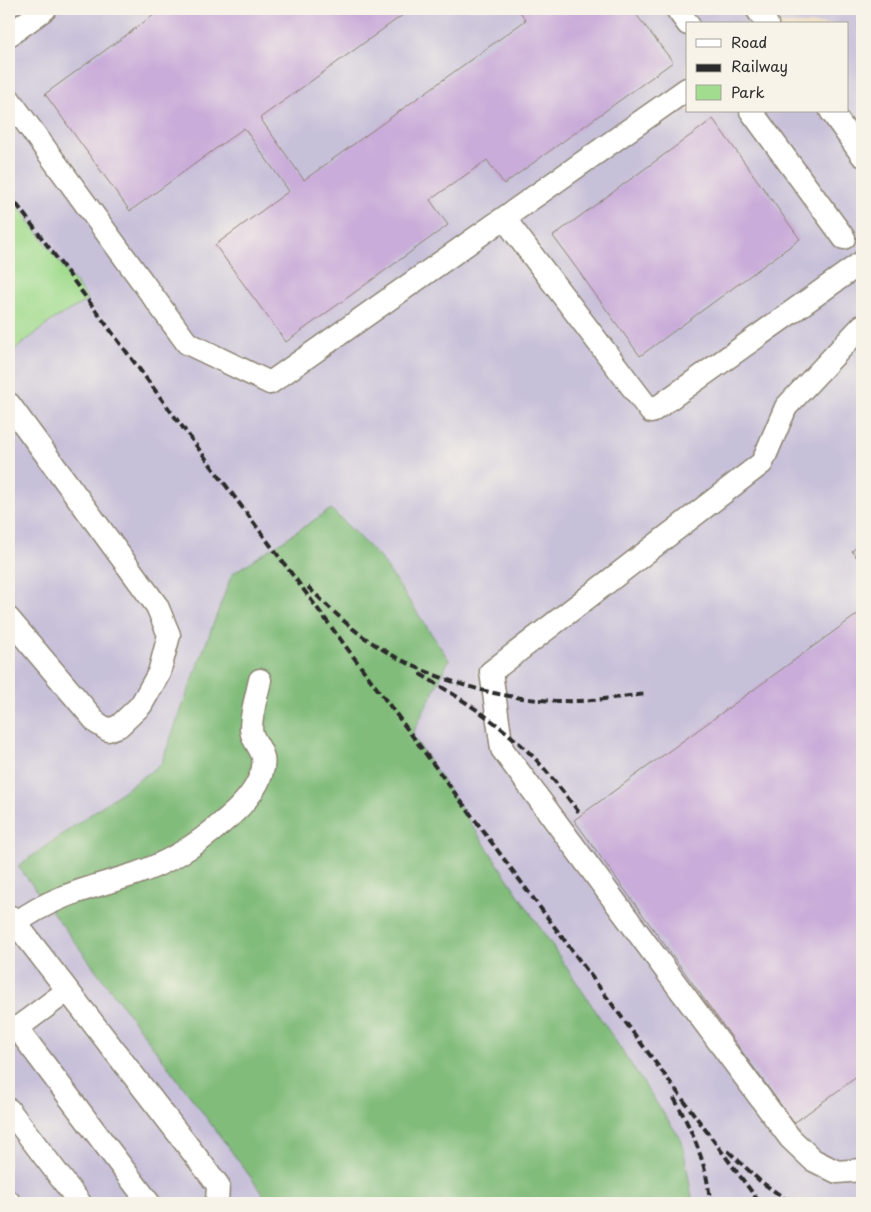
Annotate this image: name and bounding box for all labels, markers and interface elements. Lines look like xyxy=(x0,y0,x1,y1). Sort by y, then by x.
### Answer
legend xyxy=(686,22,848,112)
text: Road xyxy=(731,30,767,53)
text: Railway xyxy=(731,54,788,77)
text: Park xyxy=(731,80,765,103)

